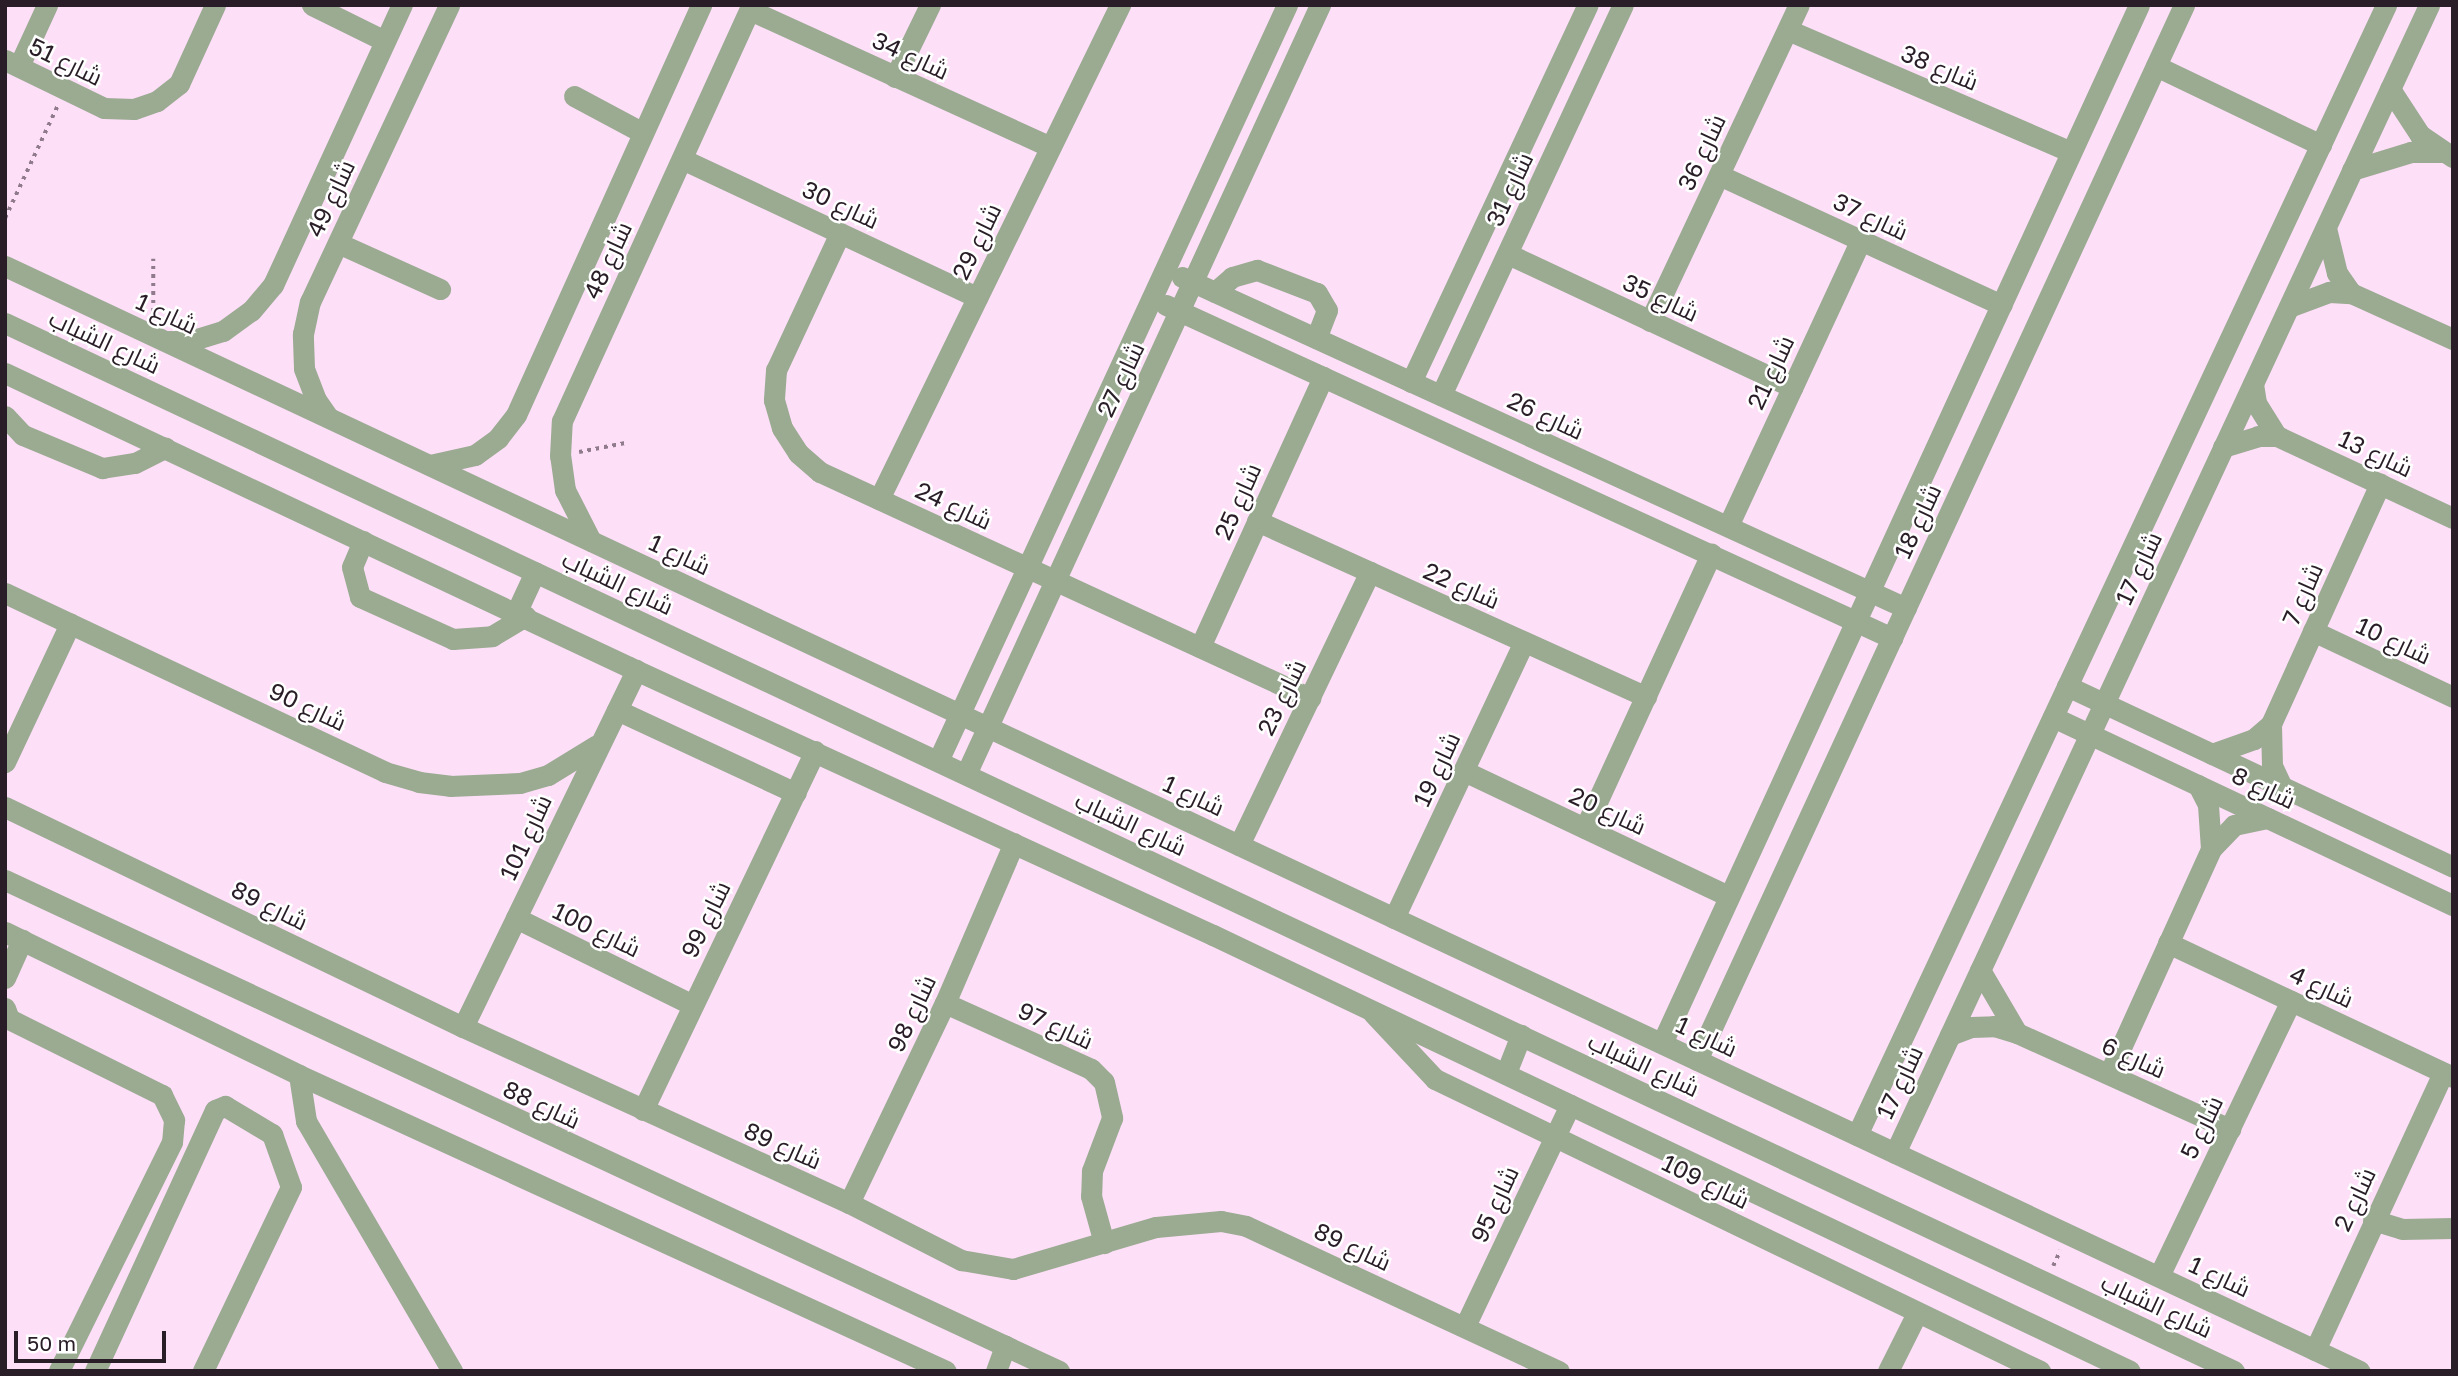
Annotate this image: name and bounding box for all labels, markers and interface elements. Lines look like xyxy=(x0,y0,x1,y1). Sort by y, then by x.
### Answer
street label: شارع 34 xyxy=(868,25,954,85)
street label: شارع 51 xyxy=(25,31,107,91)
street label: شارع 38 xyxy=(1897,38,1983,96)
street label: شارع 36 xyxy=(1671,109,1731,195)
street label: شارع 31 xyxy=(1479,147,1539,231)
street label: شارع 49 xyxy=(300,155,360,241)
street label: شارع 30 xyxy=(798,174,884,234)
street label: شارع 37 xyxy=(1829,186,1913,246)
street label: شارع 29 xyxy=(945,198,1007,284)
street label: شارع 48 xyxy=(577,217,637,303)
street label: شارع 35 xyxy=(1618,267,1704,327)
street label: شارع 1 xyxy=(132,286,202,340)
street label: شارع الشباب xyxy=(45,303,165,379)
street label: شارع 21 xyxy=(1740,331,1800,413)
street label: شارع 27 xyxy=(1090,337,1150,421)
street label: شارع 26 xyxy=(1503,385,1589,445)
street label: شارع 13 xyxy=(2334,423,2418,483)
street label: شارع 25 xyxy=(1208,458,1266,544)
street label: شارع 24 xyxy=(911,475,997,535)
street label: شارع 18 xyxy=(1887,479,1947,563)
street label: شارع 1 xyxy=(645,527,715,581)
street label: شارع 17 xyxy=(2109,527,2167,609)
street label: شارع الشباب xyxy=(558,544,678,620)
street label: شارع 22 xyxy=(1419,556,1505,614)
street label: شارع 7 xyxy=(2276,558,2328,630)
street label: شارع 10 xyxy=(2352,610,2436,670)
street label: شارع 23 xyxy=(1250,655,1312,739)
street label: شارع 90 xyxy=(265,676,351,736)
street label: شارع 19 xyxy=(1406,727,1466,811)
street label: شارع 8 xyxy=(2227,760,2301,814)
street label: شارع 1 xyxy=(1159,768,1229,822)
street label: شارع 20 xyxy=(1565,780,1651,840)
street label: شارع الشباب xyxy=(1071,785,1191,861)
street label: شارع 101 xyxy=(493,790,557,884)
street label: شارع 89 xyxy=(227,874,313,936)
street label: شارع 99 xyxy=(674,876,736,962)
street label: شارع 100 xyxy=(548,895,646,963)
street label: شارع 4 xyxy=(2285,959,2359,1013)
street label: شارع 98 xyxy=(881,970,941,1056)
street label: شارع 97 xyxy=(1014,995,1098,1055)
street label: شارع 1 xyxy=(1672,1009,1742,1063)
street label: شارع الشباب xyxy=(1584,1026,1704,1102)
street label: شارع 6 xyxy=(2098,1030,2170,1084)
street label: شارع 17 xyxy=(1870,1041,1928,1123)
street label: شارع 88 xyxy=(499,1074,585,1134)
street label: شارع 5 xyxy=(2174,1091,2228,1163)
street label: شارع 89 xyxy=(740,1115,826,1175)
street label: شارع 109 xyxy=(1658,1148,1754,1214)
street label: شارع 95 xyxy=(1464,1161,1524,1247)
street label: شارع 2 xyxy=(2327,1163,2381,1235)
street label: شارع 89 xyxy=(1310,1216,1396,1276)
street label: شارع 1 xyxy=(2185,1249,2255,1303)
street label: شارع الشباب xyxy=(2097,1267,2217,1343)
scale bar xyxy=(18,1316,170,1360)
text: 50 m xyxy=(27,1330,76,1356)

